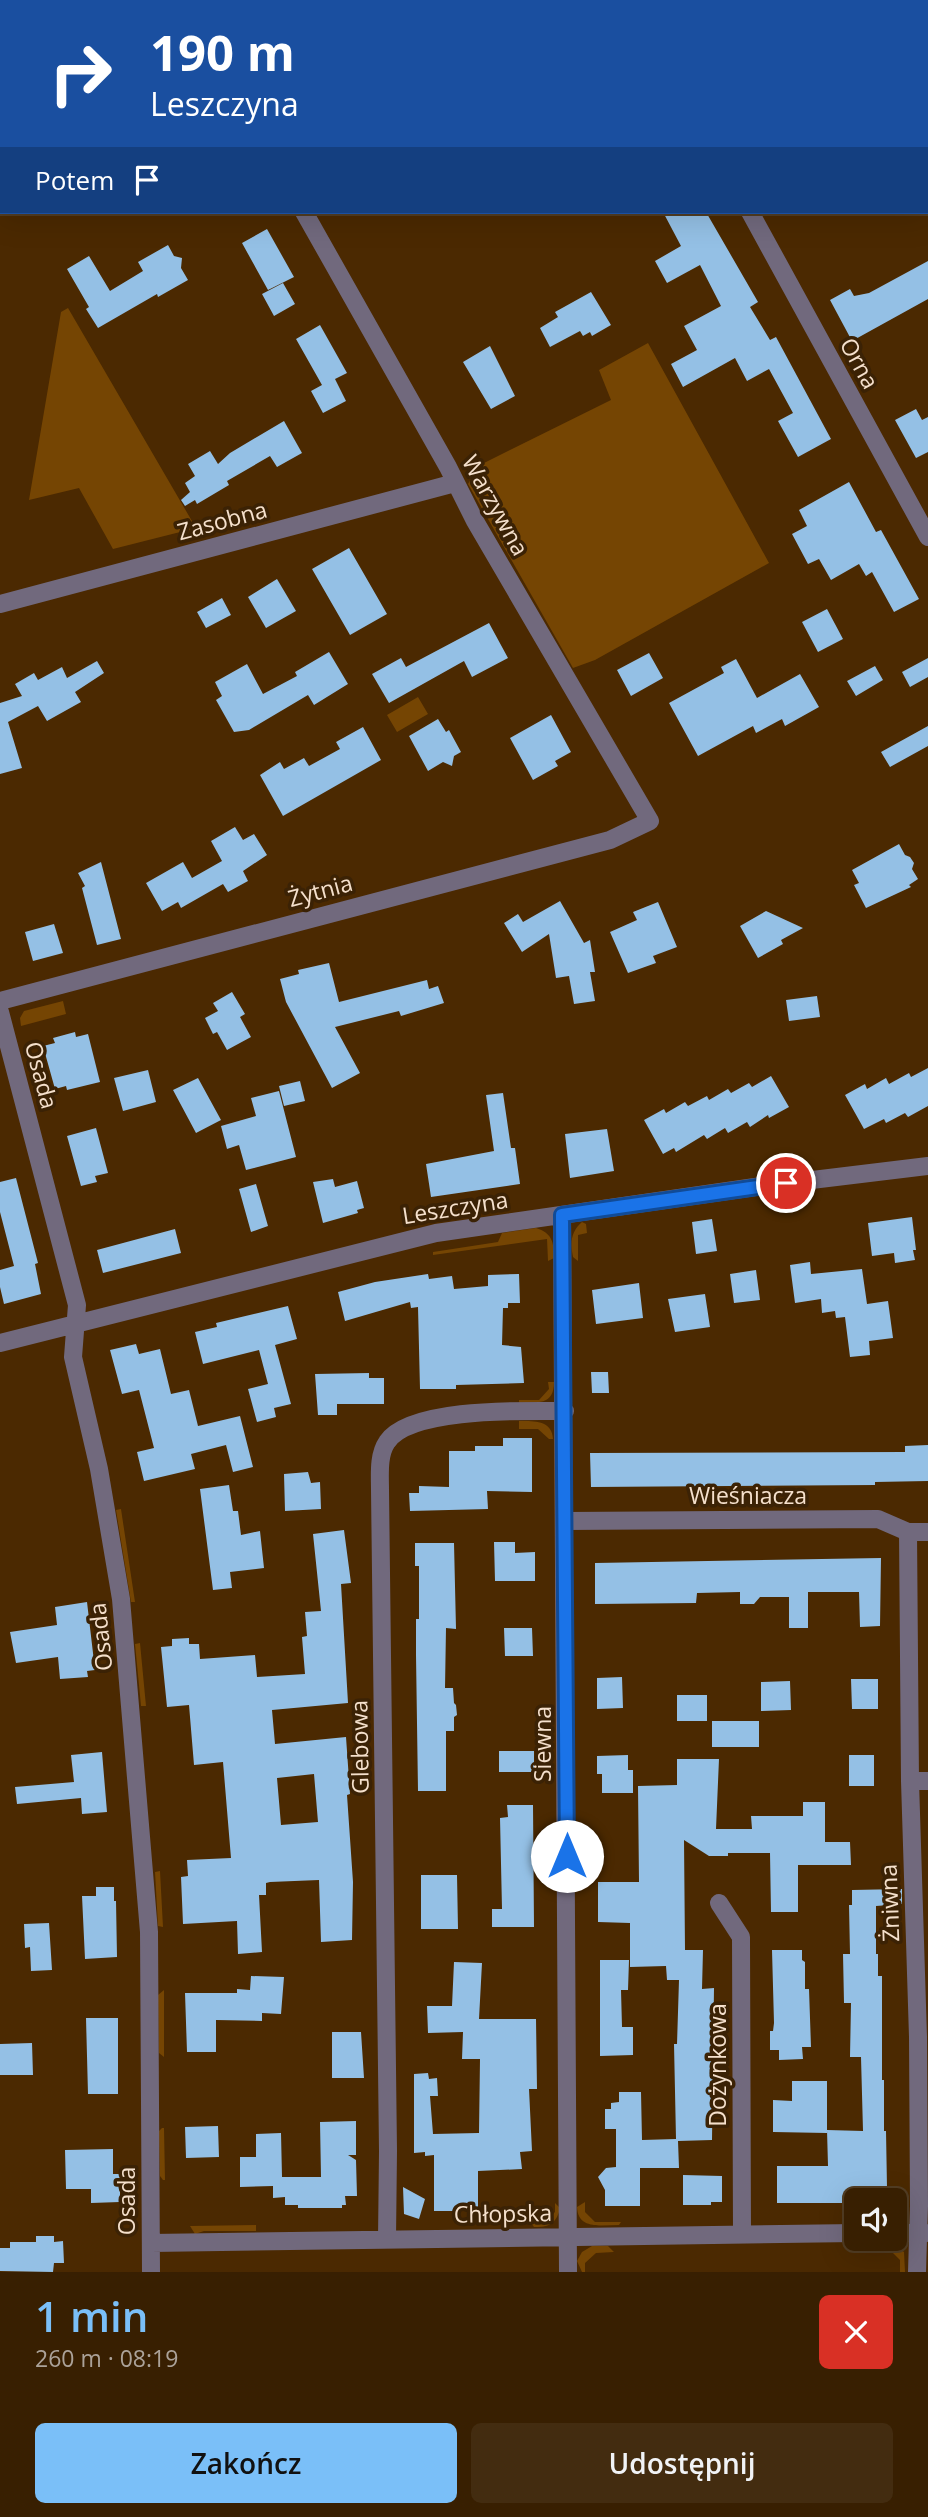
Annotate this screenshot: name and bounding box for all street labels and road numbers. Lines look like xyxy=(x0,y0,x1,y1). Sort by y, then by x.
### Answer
street label: Orna xyxy=(833,332,887,394)
street label: Warzywna xyxy=(455,449,537,561)
street label: Zasobna xyxy=(174,493,270,547)
street label: Żytnia xyxy=(284,866,356,914)
street label: Osada xyxy=(18,1038,66,1112)
street label: Leszczyna xyxy=(400,1183,510,1231)
street label: Wieśniacza xyxy=(689,1479,807,1511)
street label: Osada xyxy=(81,1601,119,1673)
street label: Glebowa xyxy=(342,1700,376,1794)
street label: Siewna xyxy=(526,1706,558,1782)
street label: Żniwna xyxy=(872,1864,906,1942)
street label: Dożynkowa xyxy=(701,2003,733,2127)
street label: Osada xyxy=(110,2167,142,2235)
street label: Chłopska xyxy=(454,2196,552,2230)

